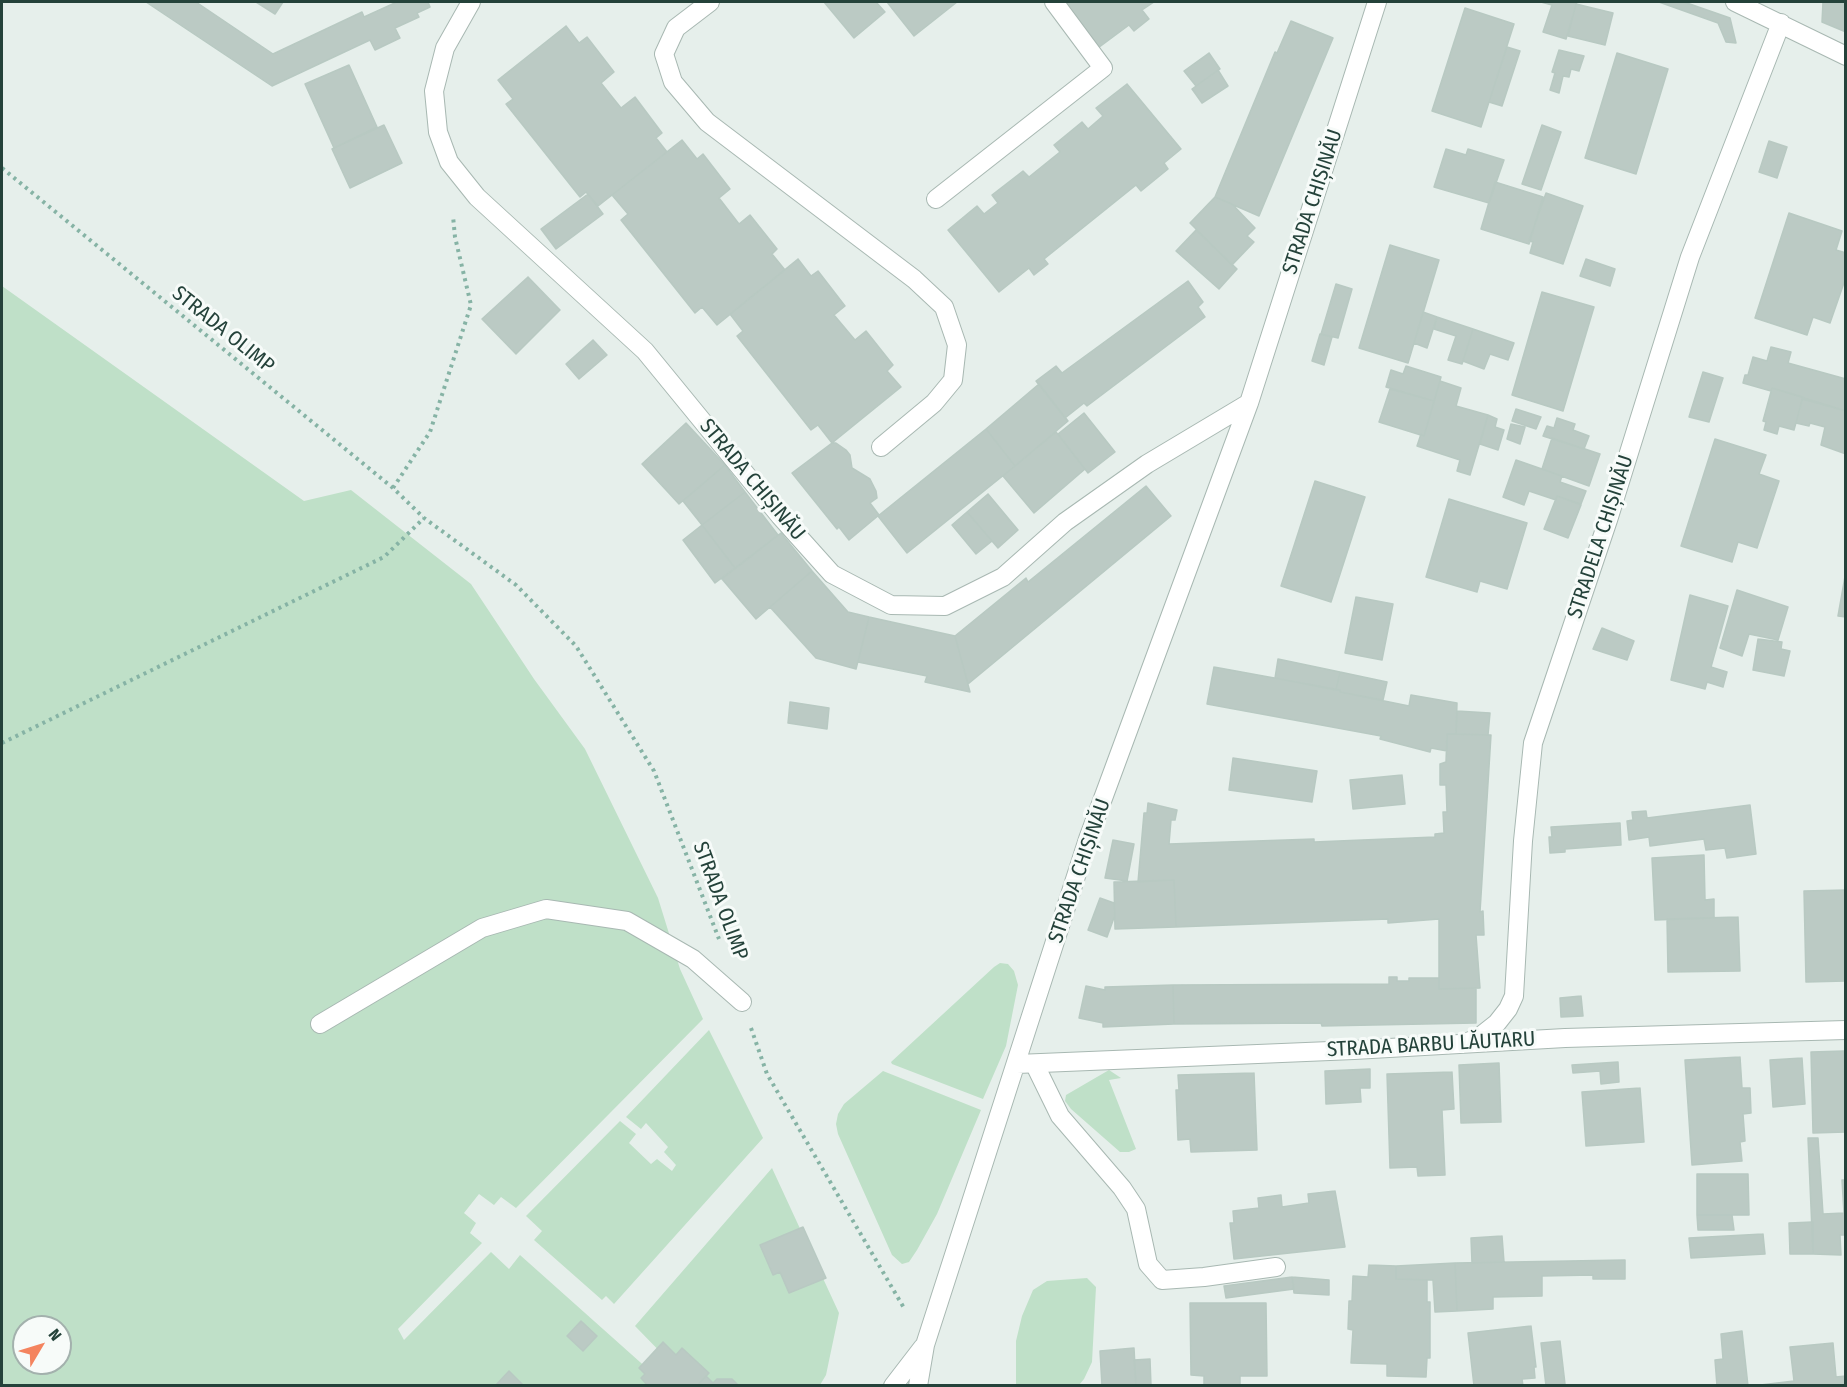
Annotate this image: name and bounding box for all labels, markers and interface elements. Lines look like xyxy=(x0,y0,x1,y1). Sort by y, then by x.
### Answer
street label: STRADA CHIȘINĂU xyxy=(1278,126,1348,278)
street label: STRADA OLIMP xyxy=(167,281,279,379)
street label: STRADA CHIȘINĂU xyxy=(694,414,810,546)
street label: STRADELA CHIȘINĂU xyxy=(1563,452,1639,622)
street label: STRADA CHIȘINĂU xyxy=(1044,796,1116,946)
street label: STRADA OLIMP xyxy=(687,838,753,964)
street label: STRADA BARBU LĂUTARU xyxy=(1326,1027,1536,1063)
north arrow xyxy=(12,1315,72,1375)
text: N xyxy=(45,1325,65,1344)

